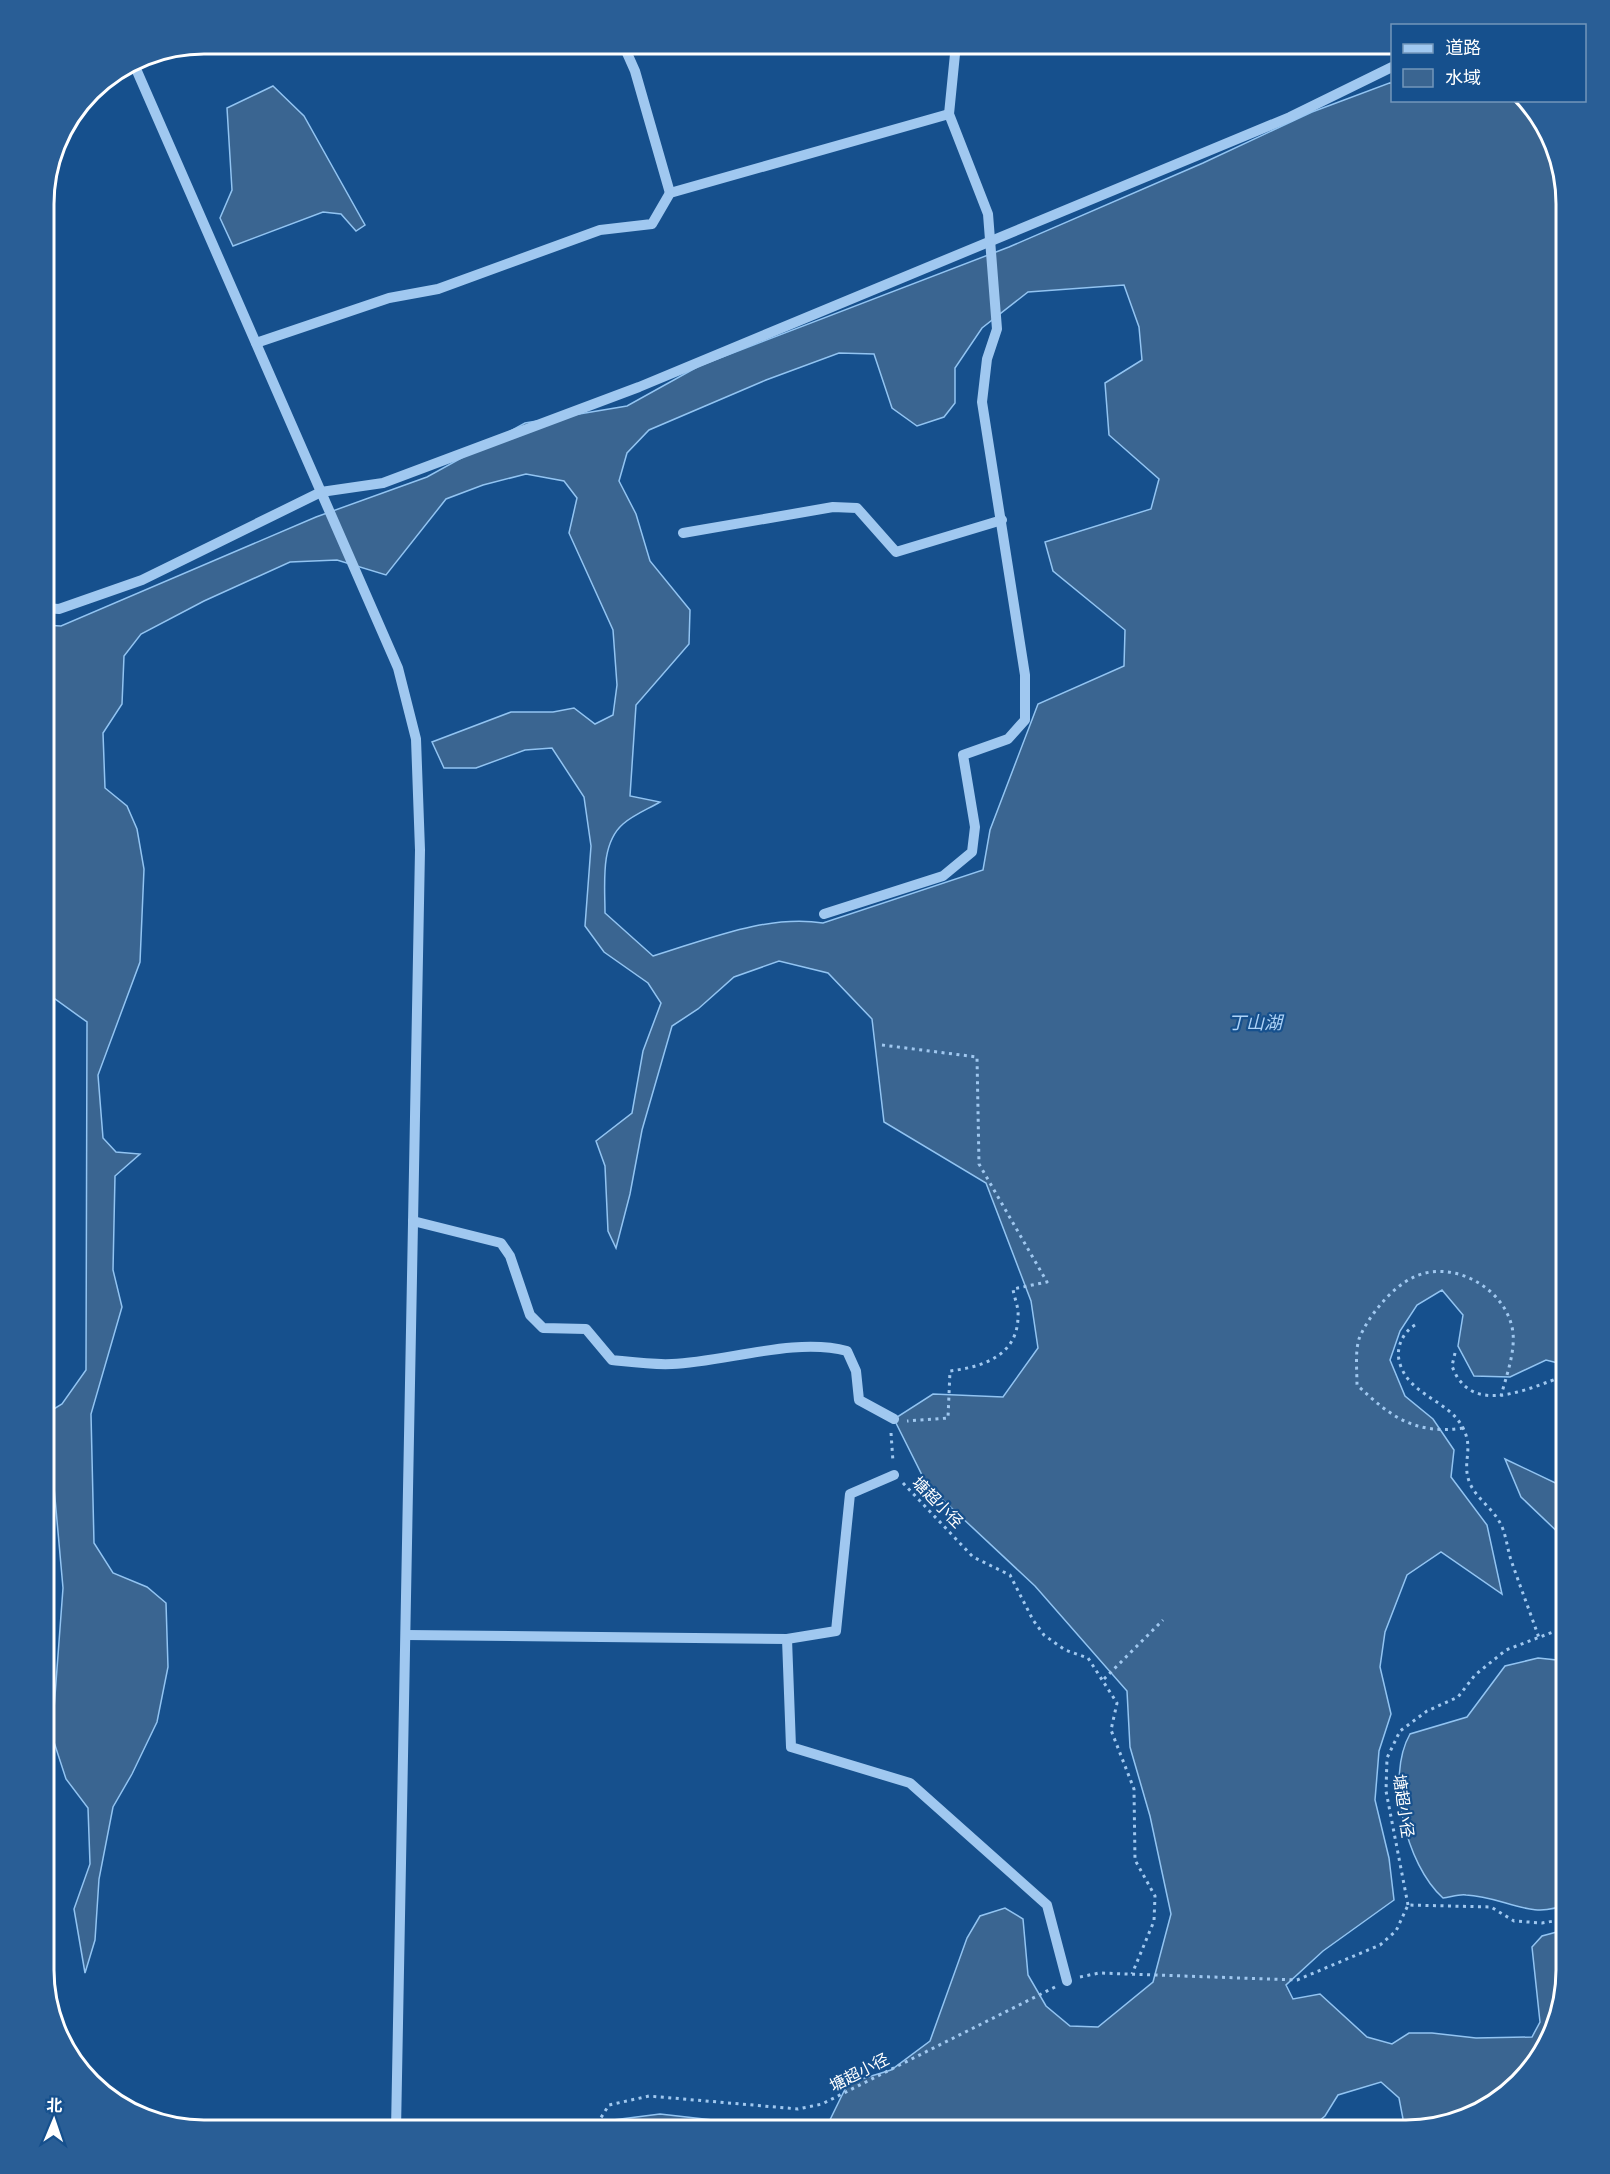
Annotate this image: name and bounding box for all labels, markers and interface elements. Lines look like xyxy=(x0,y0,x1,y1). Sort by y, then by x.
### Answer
legend xyxy=(1391,24,1586,102)
text: 道路 xyxy=(1445,38,1481,58)
text: 水域 xyxy=(1445,68,1481,88)
water label: 丁山湖 xyxy=(1228,1013,1285,1033)
street label: 塘超小径 xyxy=(909,1474,966,1531)
street label: 塘超小径 xyxy=(1391,1773,1416,1839)
street label: 塘超小径 xyxy=(827,2050,892,2095)
north arrow xyxy=(24,2090,84,2150)
text: 北 xyxy=(46,2097,63,2114)

